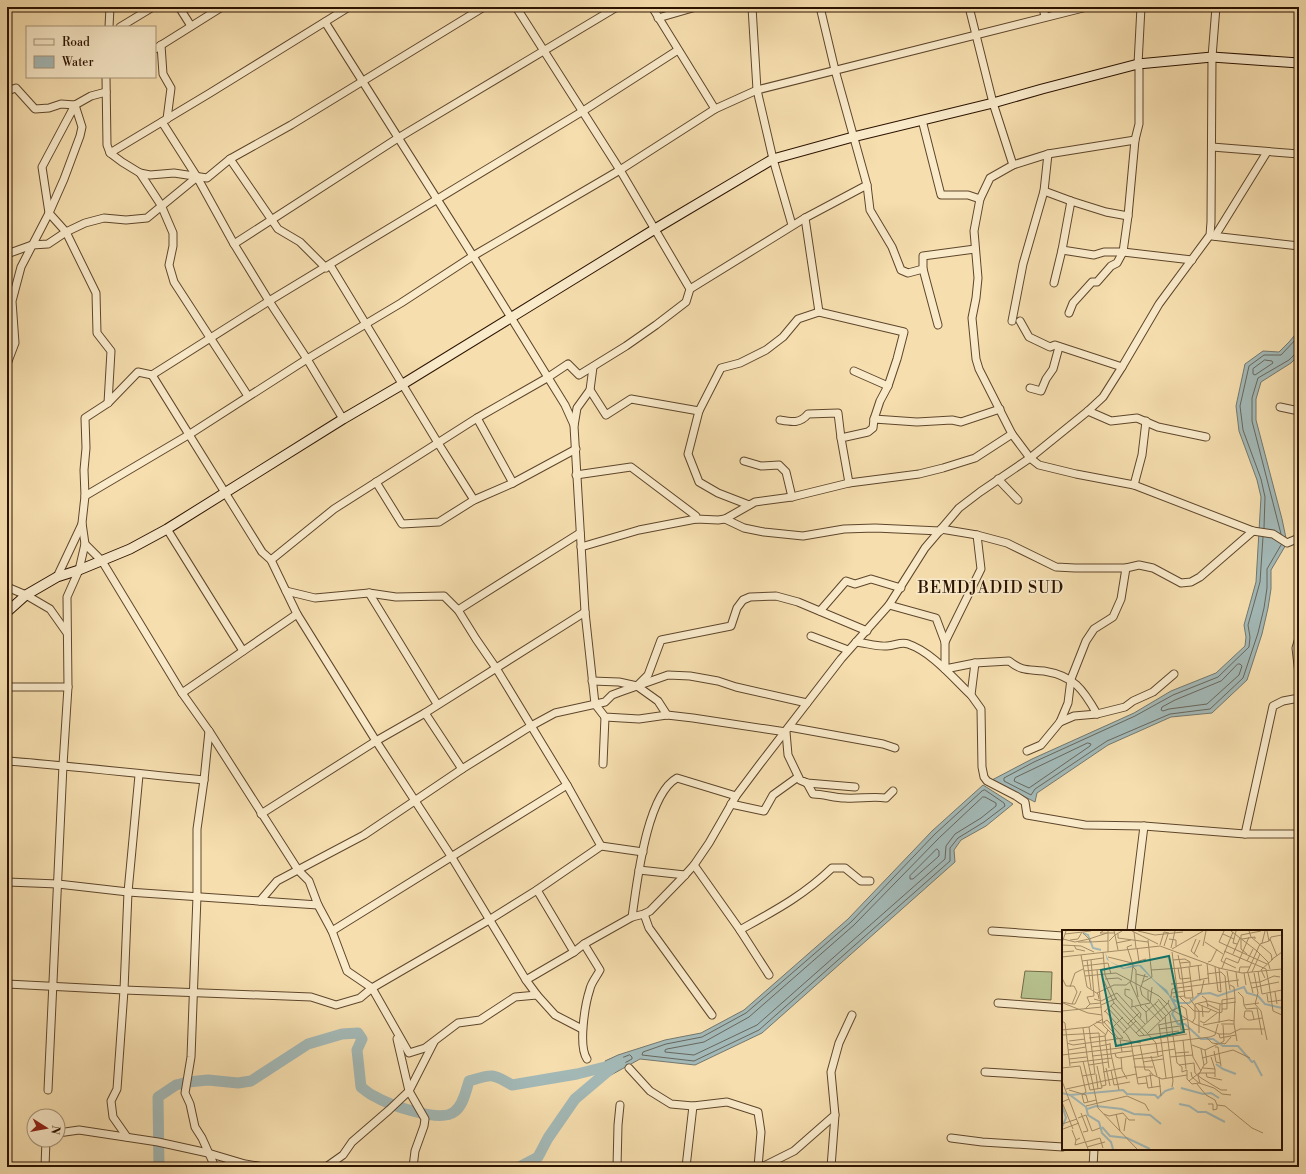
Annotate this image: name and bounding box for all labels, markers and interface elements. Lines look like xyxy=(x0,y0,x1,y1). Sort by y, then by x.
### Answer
legend xyxy=(26,26,156,78)
text: Road xyxy=(62,35,90,50)
text: Water xyxy=(61,55,94,70)
district label: BEMDJADID SUD xyxy=(917,578,1064,598)
inset map xyxy=(1062,930,1282,1150)
north arrow xyxy=(26,1108,66,1148)
text: N xyxy=(47,1124,63,1136)

